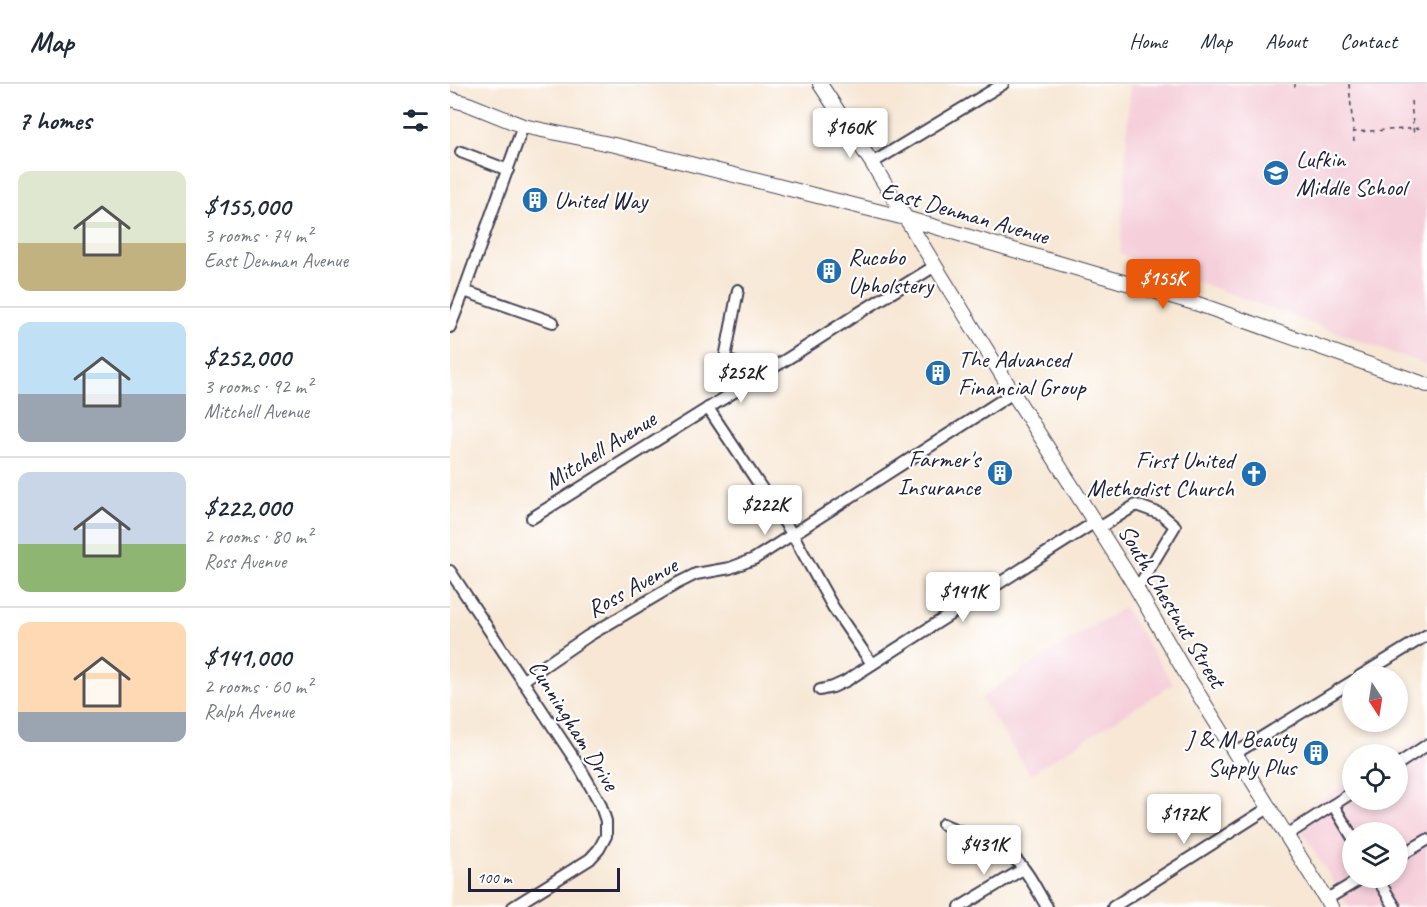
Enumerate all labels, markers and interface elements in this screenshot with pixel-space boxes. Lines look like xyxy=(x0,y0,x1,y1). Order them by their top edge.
text: Map xyxy=(30,24,73,59)
text: Home xyxy=(1129,28,1167,54)
text: Map xyxy=(1200,28,1232,54)
text: About xyxy=(1265,28,1307,54)
text: Contact xyxy=(1340,28,1397,54)
text: 7 homes xyxy=(18,104,91,137)
icon: filters xyxy=(399,104,432,137)
pin: $160K xyxy=(808,108,892,159)
text: $160K xyxy=(827,115,873,140)
place label: Lufkin Middle School xyxy=(1296,144,1410,202)
school or university icon: Lufkin Middle School xyxy=(1261,158,1291,188)
street label: East Denman Avenue xyxy=(878,175,1054,252)
building icon: United Way xyxy=(520,185,550,215)
place label: United Way xyxy=(554,185,649,215)
text: $155,000 xyxy=(204,190,290,223)
icon: home xyxy=(66,195,138,267)
text: 3 rooms · 74 m² xyxy=(204,223,312,248)
place label: Rucobo Upholstery xyxy=(848,242,935,300)
text: East Denman Avenue xyxy=(204,248,348,273)
building icon: Rucobo Upholstery xyxy=(814,256,844,286)
pin: $155K xyxy=(1121,259,1205,310)
text: $155K xyxy=(1140,266,1186,291)
text: $252,000 xyxy=(204,341,291,374)
place label: The Advanced Financial Group xyxy=(958,344,1087,402)
icon: home xyxy=(66,346,138,418)
pin: $252K xyxy=(699,353,783,404)
building icon: The Advanced Financial Group xyxy=(923,358,953,388)
text: $252K xyxy=(718,360,764,385)
text: 3 rooms · 92 m² xyxy=(204,374,312,399)
text: Mitchell Avenue xyxy=(204,399,309,424)
street label: Mitchell Avenue xyxy=(539,403,663,496)
place label: Farmer's Insurance xyxy=(897,444,983,502)
place label: First United Methodist Church xyxy=(1087,445,1238,503)
building icon: Farmer's Insurance xyxy=(985,458,1015,488)
church icon: First United Methodist Church xyxy=(1239,459,1269,489)
pin: $222K xyxy=(723,485,807,536)
text: $222,000 xyxy=(204,491,291,524)
text: $222K xyxy=(742,492,788,517)
icon: home xyxy=(66,496,138,568)
street label: South Chestnut Street xyxy=(1111,519,1234,695)
text: 2 rooms · 80 m² xyxy=(204,524,312,549)
text: Ross Avenue xyxy=(204,549,286,574)
street label: Ross Avenue xyxy=(582,549,684,624)
pin: $141K xyxy=(921,572,1005,623)
text: $141K xyxy=(940,579,986,604)
text: $141,000 xyxy=(204,641,291,674)
icon: home xyxy=(66,646,138,718)
street label: Cunningham Drive xyxy=(522,654,627,798)
north arrow xyxy=(1342,666,1408,732)
map controls xyxy=(1342,666,1408,888)
text: 2 rooms · 60 m² xyxy=(204,674,312,699)
text: Ralph Avenue xyxy=(204,699,294,724)
place label: J & M Beauty Supply Plus xyxy=(1185,724,1298,782)
building icon: J & M Beauty Supply Plus xyxy=(1301,738,1331,768)
button: locate xyxy=(1342,744,1408,810)
pin: $172K xyxy=(1142,794,1226,845)
text: $172K xyxy=(1161,801,1207,826)
button: layers xyxy=(1342,822,1408,888)
pin: $431K xyxy=(942,825,1026,876)
text: $431K xyxy=(961,832,1007,857)
scale bar xyxy=(468,865,620,892)
text: 100 m xyxy=(477,868,511,888)

